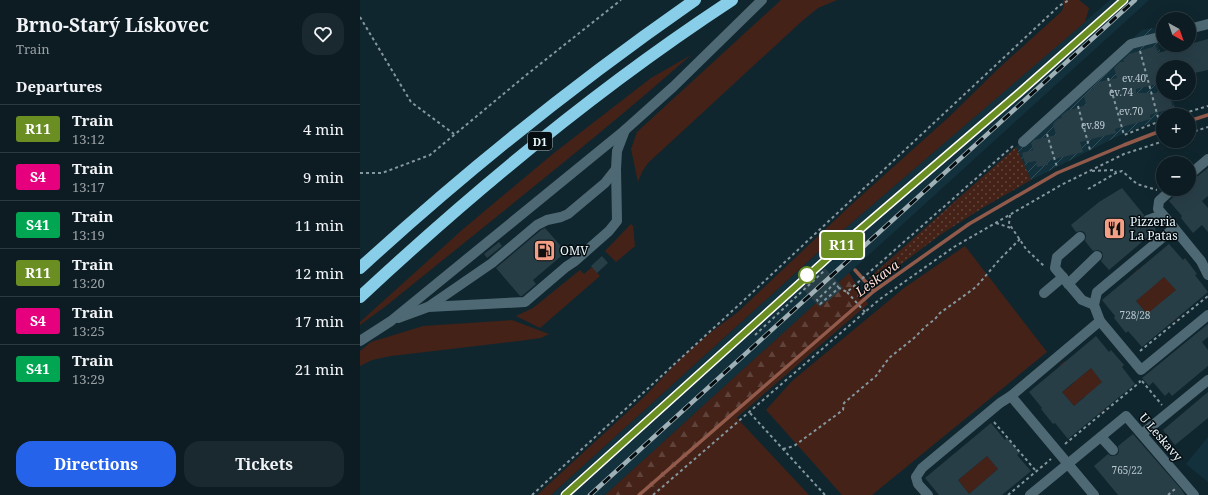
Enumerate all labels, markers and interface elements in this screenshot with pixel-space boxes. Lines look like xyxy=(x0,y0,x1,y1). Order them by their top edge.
text: Brno-Starý Lískovec xyxy=(16,12,209,38)
north arrow xyxy=(1156,12,1196,52)
map controls xyxy=(1156,12,1196,196)
button: heart xyxy=(302,13,344,55)
text: Train xyxy=(16,40,50,58)
button: locate xyxy=(1156,60,1196,100)
house number: ev.40 xyxy=(1122,71,1146,85)
text: Departures xyxy=(16,76,102,96)
house number: ev.74 xyxy=(1109,85,1133,99)
house number: ev.70 xyxy=(1119,104,1143,118)
button: + xyxy=(1156,108,1196,148)
text: Train xyxy=(72,110,114,130)
house number: ev.89 xyxy=(1081,118,1105,132)
text: R11 xyxy=(25,119,51,138)
text: 4 min xyxy=(303,119,344,139)
text: 13:12 xyxy=(72,130,105,148)
road number: D1 xyxy=(528,132,552,150)
button: − xyxy=(1156,156,1196,196)
text: Train xyxy=(72,158,114,178)
text: S4 xyxy=(30,167,46,186)
text: 9 min xyxy=(303,167,344,187)
text: 13:17 xyxy=(72,178,105,196)
text: Train xyxy=(72,206,114,226)
place label: Pizzeria La Patas xyxy=(1130,213,1178,244)
text: S41 xyxy=(26,215,50,234)
text: 11 min xyxy=(295,215,344,235)
restaurant icon: Pizzeria La Patas xyxy=(1101,215,1127,241)
text: 13:19 xyxy=(72,226,105,244)
line badge: R11 xyxy=(819,232,865,258)
text: R11 xyxy=(829,235,855,254)
fuel station icon: OMV xyxy=(531,237,557,263)
place label: OMV xyxy=(560,242,589,259)
text: Train xyxy=(72,254,114,274)
water label: Leskava xyxy=(851,255,903,301)
text: R11 xyxy=(25,263,51,282)
text: 12 min xyxy=(295,263,344,283)
unlabelled marker xyxy=(798,266,816,284)
text: 13:20 xyxy=(72,274,105,292)
text: Train xyxy=(72,302,114,322)
house number: 728/28 xyxy=(1120,308,1151,322)
text: S4 xyxy=(30,311,46,330)
text: 17 min xyxy=(295,311,344,331)
text: 13:25 xyxy=(72,322,105,340)
text: Train xyxy=(72,350,114,370)
text: S41 xyxy=(26,359,50,378)
text: 21 min xyxy=(295,359,344,379)
text: 13:29 xyxy=(72,370,105,388)
street label: U Leskavy xyxy=(1135,409,1187,465)
button: Directions xyxy=(16,441,176,487)
button: Tickets xyxy=(184,441,344,487)
house number: 765/22 xyxy=(1112,463,1142,477)

